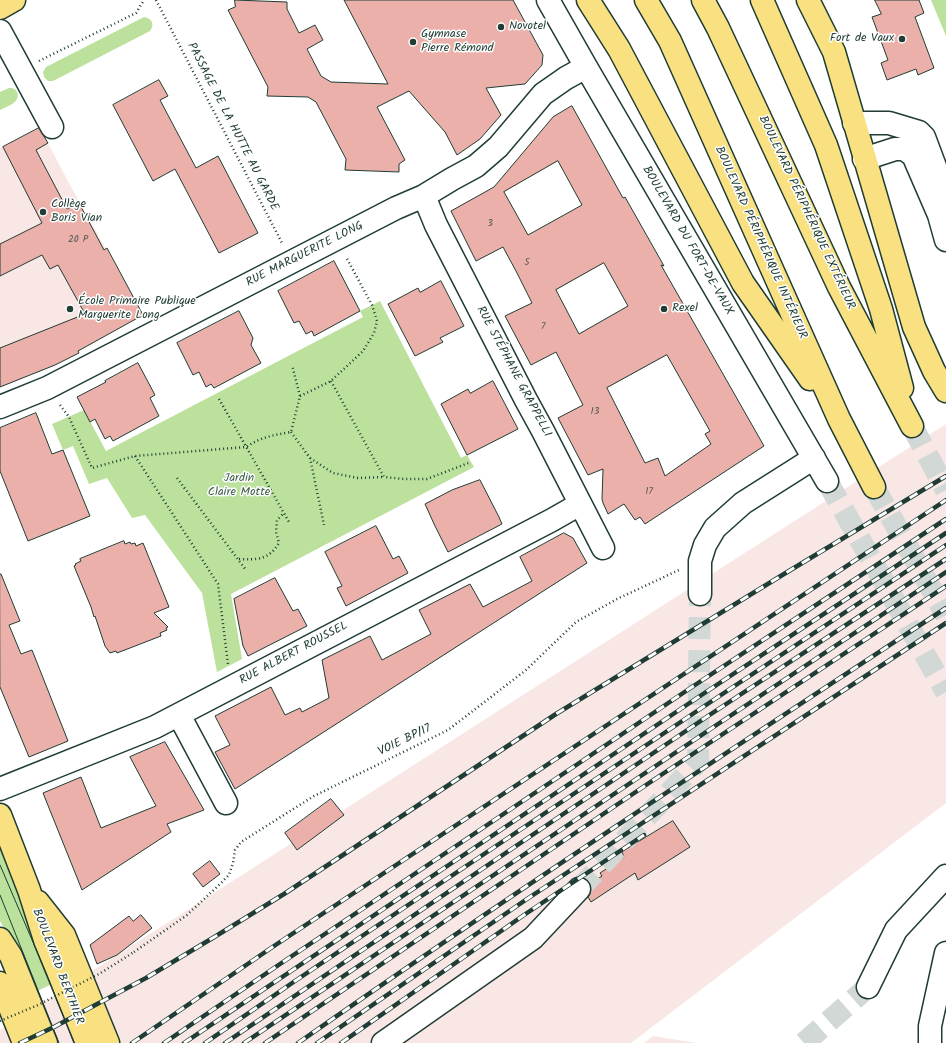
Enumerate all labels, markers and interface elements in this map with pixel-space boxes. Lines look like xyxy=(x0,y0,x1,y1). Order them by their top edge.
place label: Novotel xyxy=(509,20,546,34)
marker: Novotel xyxy=(496,22,506,32)
place label: Gymnase Pierre Rémond xyxy=(421,28,494,56)
place label: Fort de Vaux xyxy=(830,32,894,46)
marker: Fort de Vaux xyxy=(897,34,907,44)
marker: Gymnase Pierre Rémond xyxy=(408,37,418,47)
street label: PASSAGE DE LA HUTTE AU GARDE xyxy=(183,41,281,213)
street label: BOULEVARD PÉRIPHÉRIQUE EXTÉRIEUR xyxy=(755,114,857,312)
street label: BOULEVARD PÉRIPHÉRIQUE INTÉRIEUR xyxy=(711,144,809,342)
street label: BOULEVARD DU FORT-DE-VAUX xyxy=(638,164,736,318)
place label: Collège Boris Vian xyxy=(51,198,102,226)
marker: Collège Boris Vian xyxy=(38,207,48,217)
house number: 3 xyxy=(487,218,493,230)
street label: RUE MARGUERITE LONG xyxy=(244,219,366,291)
house number: 20 P xyxy=(68,234,88,246)
house number: 5 xyxy=(524,257,530,269)
place label: École Primaire Publique Marguerite Long xyxy=(78,295,196,323)
place label: Rexel xyxy=(672,302,698,316)
marker: École Primaire Publique Marguerite Long xyxy=(65,304,75,314)
street label: RUE STÉPHANE GRAPPELLI xyxy=(472,304,554,440)
marker: Rexel xyxy=(659,304,669,314)
house number: 7 xyxy=(541,321,545,333)
house number: 13 xyxy=(591,406,599,418)
park label: Jardin Claire Motte xyxy=(208,472,270,500)
house number: 17 xyxy=(645,486,653,498)
street label: RUE ALBERT ROUSSEL xyxy=(237,619,351,689)
street label: VOIE BP/17 xyxy=(376,722,434,760)
street label: BOULEVARD BERTHIER xyxy=(28,907,86,1027)

